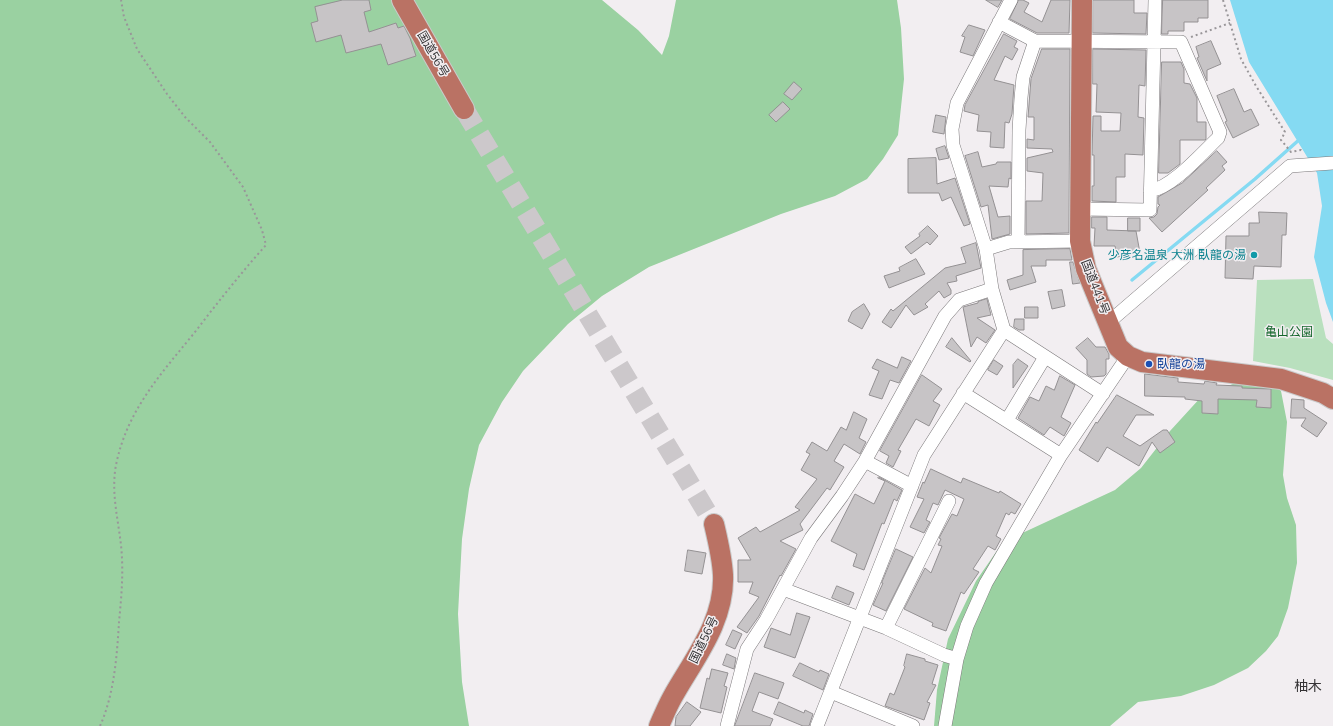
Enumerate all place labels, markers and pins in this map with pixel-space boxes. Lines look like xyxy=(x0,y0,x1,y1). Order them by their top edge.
place label: 少彦名温泉 大洲 臥龍の湯 xyxy=(1108,248,1246,262)
marker: 少彦名温泉 大洲 臥龍の湯 xyxy=(1249,250,1259,260)
place label: 臥龍の湯 xyxy=(1157,357,1205,371)
marker: 臥龍の湯 xyxy=(1144,359,1154,369)

